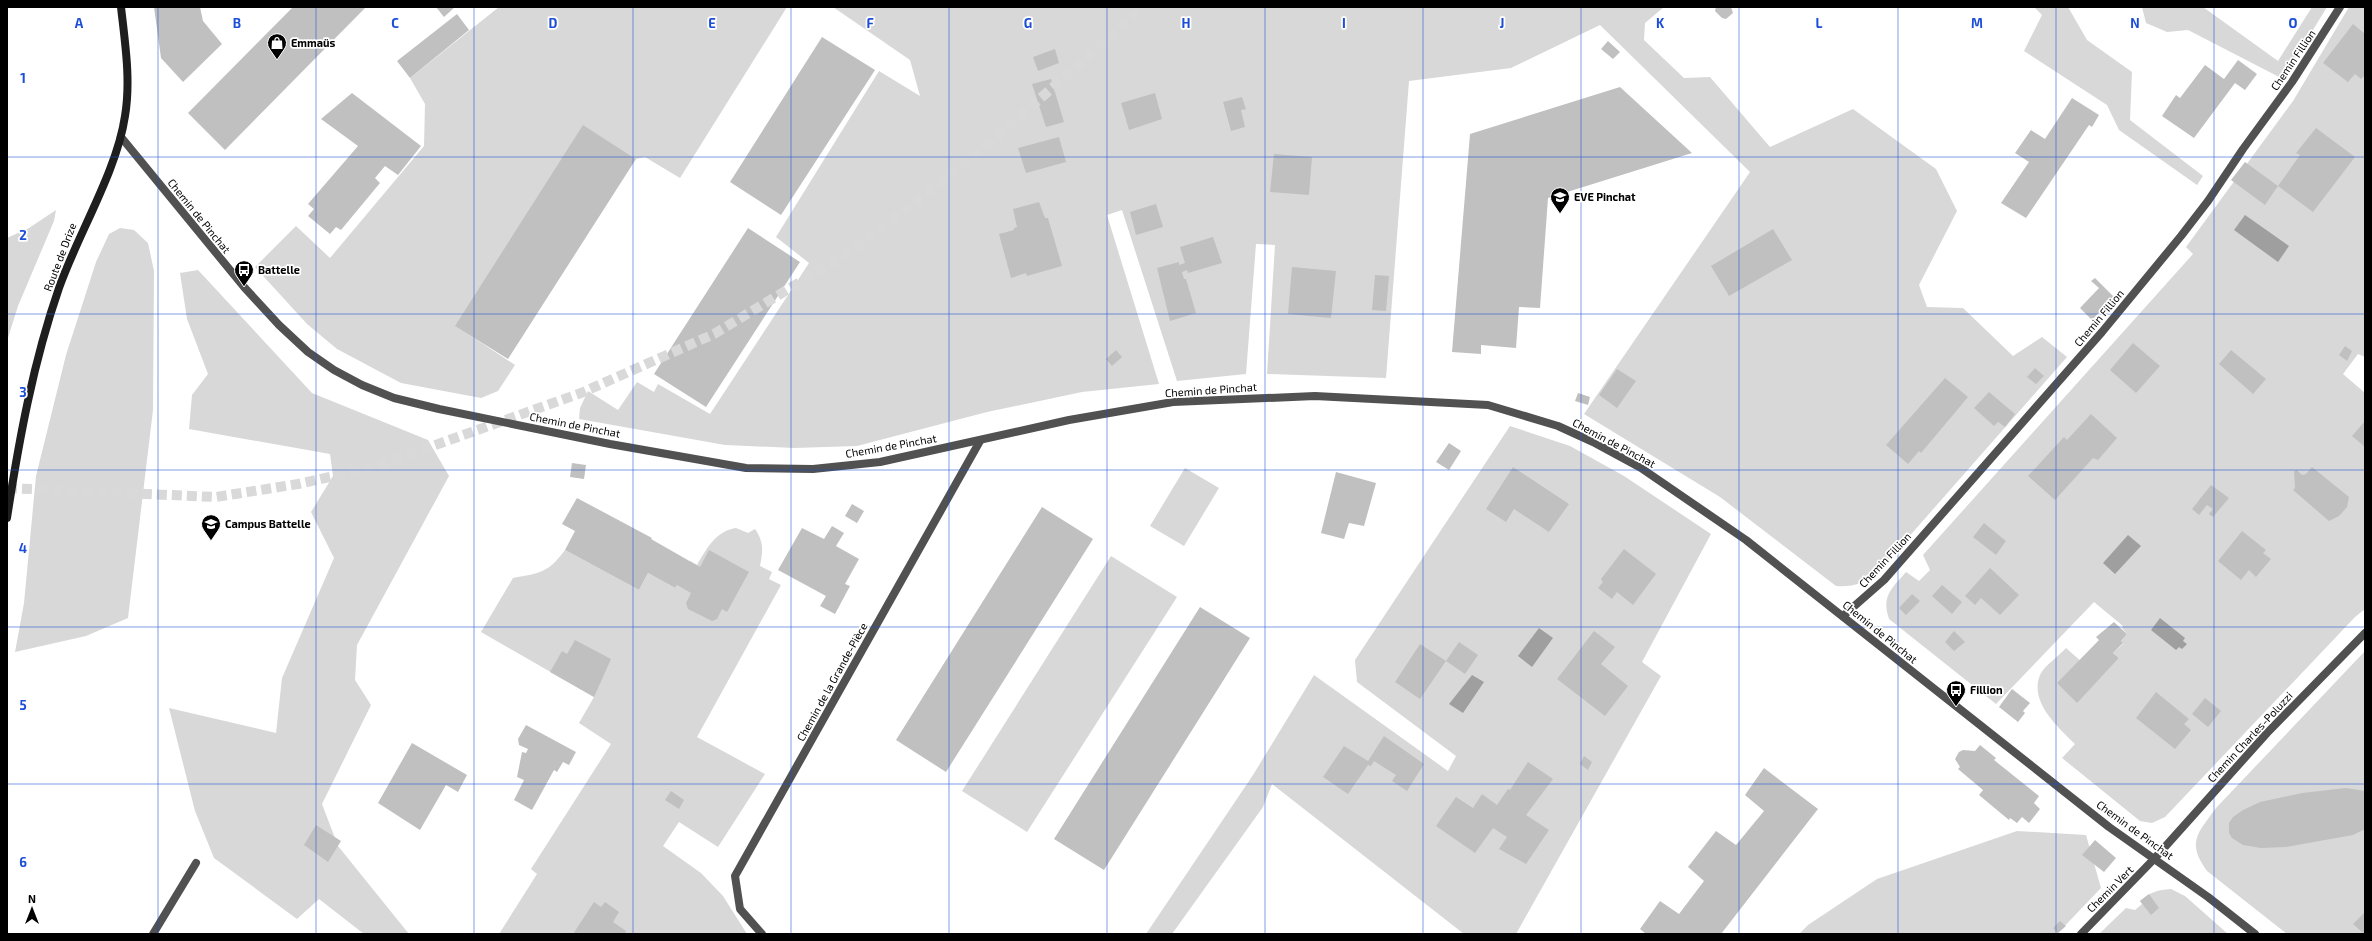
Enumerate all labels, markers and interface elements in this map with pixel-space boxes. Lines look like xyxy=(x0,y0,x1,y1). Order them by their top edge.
text: A xyxy=(75,15,84,31)
text: B xyxy=(233,15,241,31)
text: C xyxy=(391,15,399,31)
text: D xyxy=(549,15,558,31)
text: E xyxy=(708,15,716,31)
text: F xyxy=(866,15,874,31)
text: G xyxy=(1024,15,1032,31)
text: H xyxy=(1182,15,1191,31)
text: I xyxy=(1342,15,1346,31)
text: J xyxy=(1500,15,1504,31)
text: K xyxy=(1656,15,1665,31)
text: L xyxy=(1816,15,1823,31)
text: M xyxy=(1971,15,1983,31)
text: N xyxy=(2130,15,2140,31)
text: O xyxy=(2289,15,2298,31)
street label: Chemin Fillion xyxy=(2268,27,2318,93)
shop icon: Emmaüs xyxy=(266,32,288,60)
place label: Emmaüs xyxy=(291,36,336,49)
text: 1 xyxy=(20,70,26,86)
street label: Chemin de Pinchat xyxy=(165,176,233,256)
school or university icon: EVE Pinchat xyxy=(1549,186,1571,214)
place label: EVE Pinchat xyxy=(1574,190,1636,203)
street label: Route de Drize xyxy=(40,221,79,293)
text: 2 xyxy=(19,227,27,243)
bus stop icon: Battelle xyxy=(233,259,255,287)
place label: Battelle xyxy=(258,263,300,276)
street label: Chemin Fillion xyxy=(2071,287,2126,349)
street label: Chemin de Pinchat xyxy=(1165,380,1257,399)
text: 3 xyxy=(19,384,27,400)
street label: Chemin de Pinchat xyxy=(529,409,622,440)
street label: Chemin de Pinchat xyxy=(1571,415,1658,470)
street label: Chemin de Pinchat xyxy=(844,431,937,460)
school or university icon: Campus Battelle xyxy=(200,513,222,541)
place label: Campus Battelle xyxy=(225,517,311,530)
street label: Chemin Fillion xyxy=(1856,530,1913,590)
text: 4 xyxy=(19,540,27,556)
street label: Chemin de Pinchat xyxy=(1840,598,1920,666)
street label: Chemin de la Grande-Pièce xyxy=(794,620,870,743)
bus stop icon: Fillion xyxy=(1945,679,1967,707)
place label: Fillion xyxy=(1970,683,2003,696)
street label: Chemin Charles-Poluzzi xyxy=(2204,689,2295,785)
text: 5 xyxy=(19,697,27,713)
street label: Chemin de Pinchat xyxy=(2094,797,2176,862)
text: 6 xyxy=(19,854,27,870)
street label: Chemin Vert xyxy=(2084,863,2136,915)
north arrow xyxy=(12,889,52,929)
text: N xyxy=(28,892,36,905)

